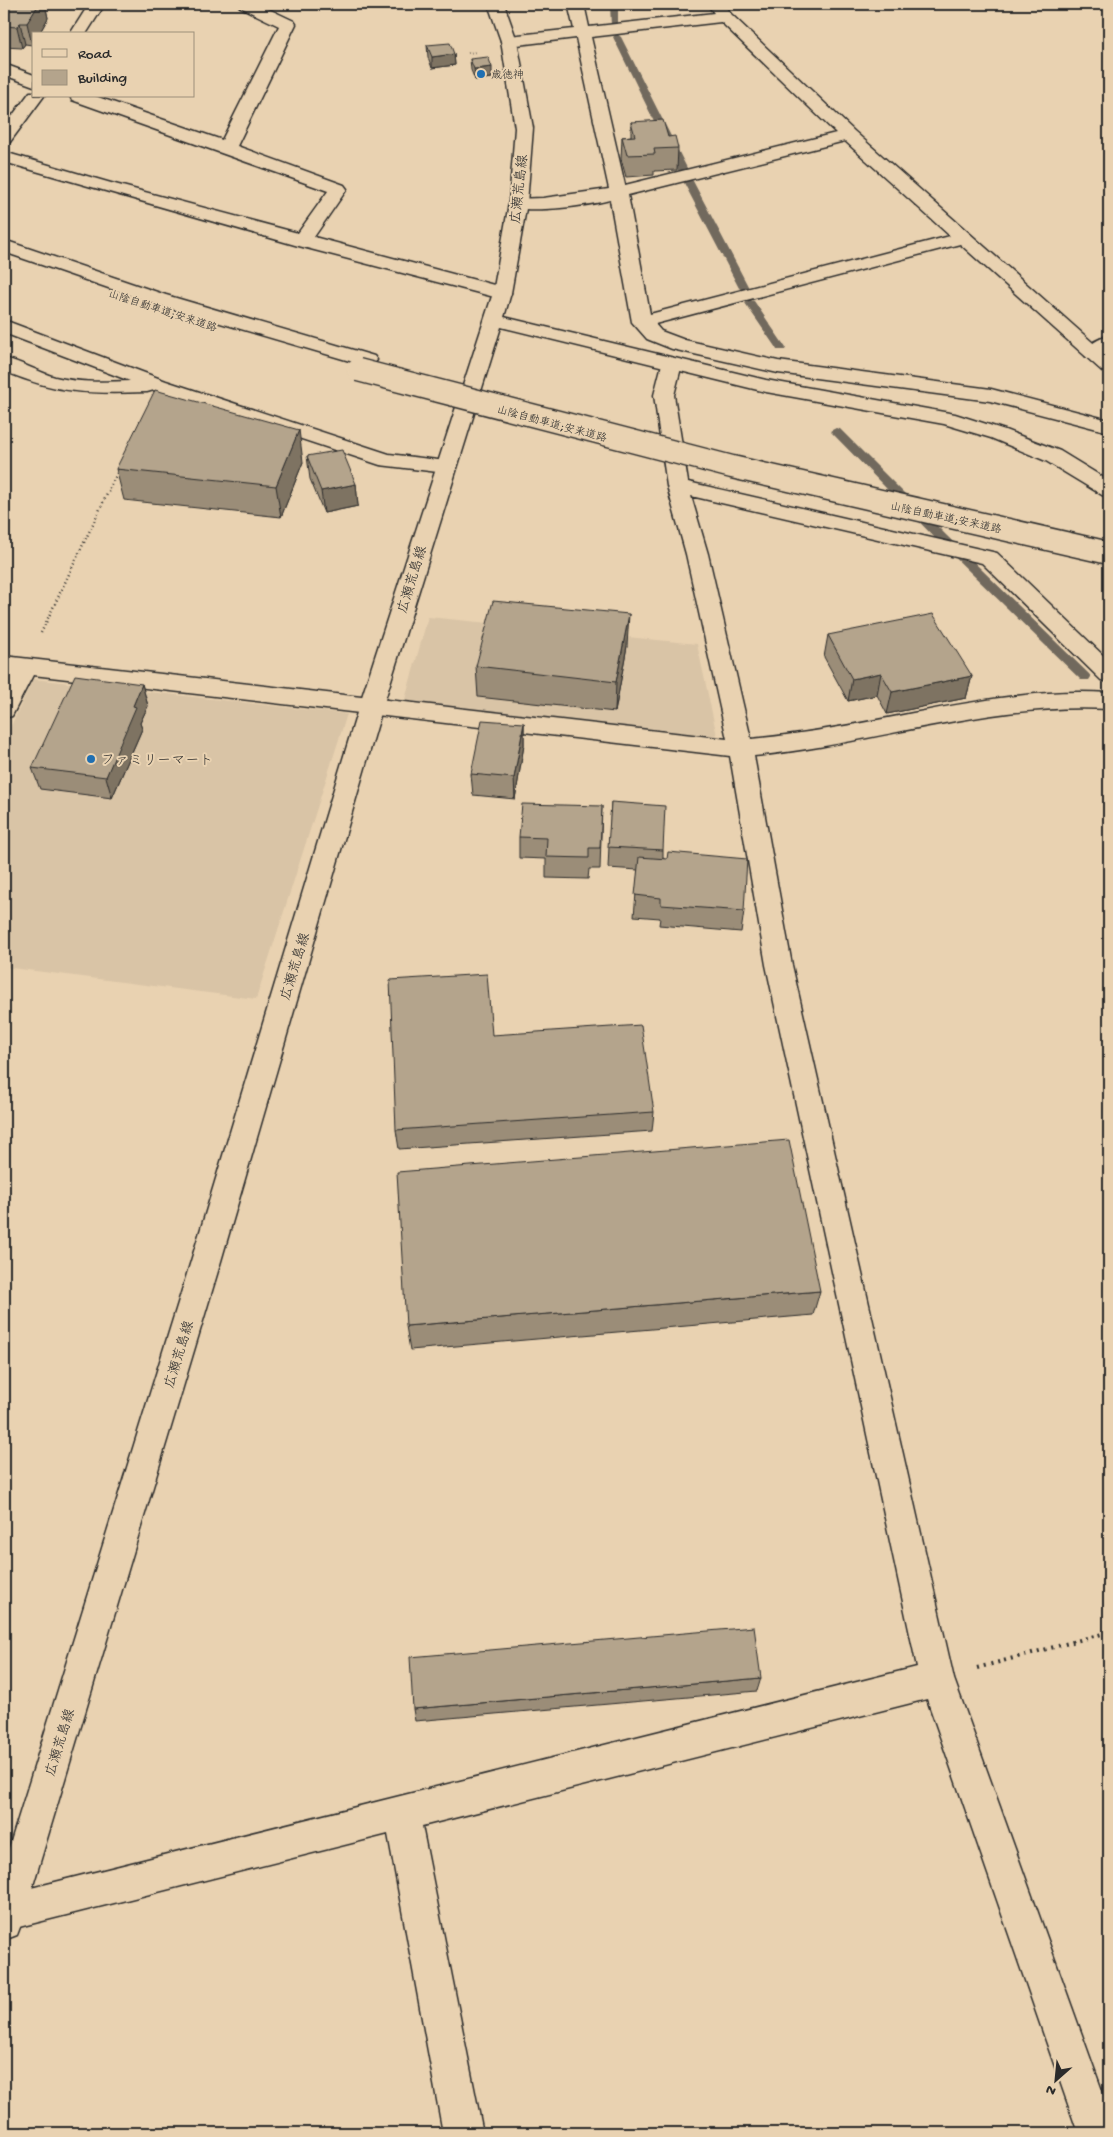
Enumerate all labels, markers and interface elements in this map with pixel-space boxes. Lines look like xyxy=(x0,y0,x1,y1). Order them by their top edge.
legend xyxy=(32,32,195,98)
text: Road xyxy=(78,46,112,64)
marker: 歳徳神 xyxy=(475,68,487,80)
place label: 歳徳神 xyxy=(491,69,524,82)
text: Building xyxy=(77,70,127,88)
street label: 広瀬荒島線 xyxy=(508,154,533,225)
street label: 山陰自動車道;安来道路 xyxy=(107,288,218,335)
street label: 山陰自動車道;安来道路 xyxy=(495,403,608,445)
street label: 山陰自動車道;安来道路 xyxy=(889,500,1003,537)
street label: 広瀬荒島線 xyxy=(395,544,432,616)
marker: ファミリーマート xyxy=(85,753,97,765)
place label: ファミリーマート xyxy=(101,753,213,770)
street label: 広瀬荒島線 xyxy=(278,931,315,1003)
street label: 広瀬荒島線 xyxy=(162,1319,199,1391)
street label: 広瀬荒島線 xyxy=(43,1707,80,1779)
north arrow xyxy=(1030,2054,1080,2104)
text: N xyxy=(1043,2080,1059,2099)

